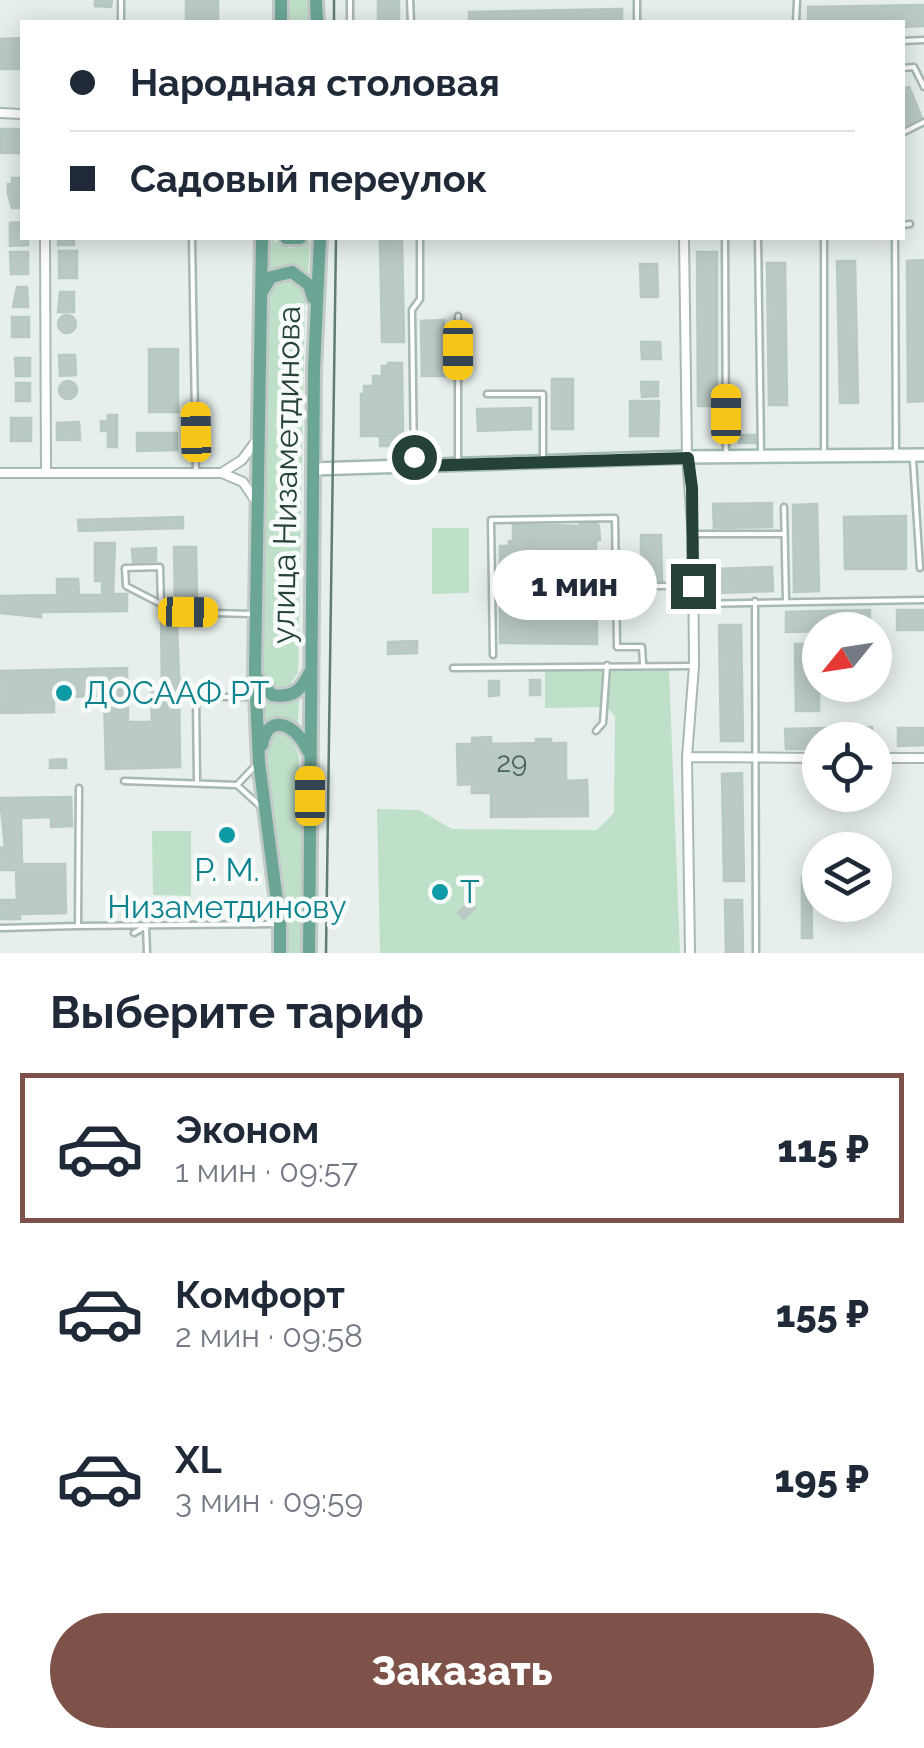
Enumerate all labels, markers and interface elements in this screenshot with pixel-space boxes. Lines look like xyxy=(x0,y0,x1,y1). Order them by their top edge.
text: Народная столовая xyxy=(130,60,500,105)
text: Садовый переулок xyxy=(130,156,487,201)
street label: улица Низаметдинова xyxy=(264,306,307,644)
car xyxy=(443,320,473,380)
car xyxy=(711,384,741,444)
car xyxy=(180,402,212,462)
route start xyxy=(392,435,437,480)
callout: 1 мин xyxy=(493,551,658,621)
route end xyxy=(671,564,716,609)
text: 1 мин xyxy=(531,566,618,603)
car xyxy=(158,596,218,628)
north arrow xyxy=(802,612,892,702)
map controls xyxy=(802,612,892,922)
place label: ДОСААФ РТ xyxy=(84,674,270,711)
marker: ДОСААФ РТ xyxy=(53,682,75,704)
button: locate xyxy=(802,722,892,812)
house number: 29 xyxy=(497,746,528,779)
car xyxy=(295,766,325,826)
marker: Р. М. Низаметдинову xyxy=(216,824,238,846)
button: layers xyxy=(802,832,892,922)
place label: Р. М. Низаметдинову xyxy=(107,851,347,925)
place label: Т xyxy=(460,873,480,910)
marker: Т xyxy=(429,881,451,903)
text: Выберите тариф xyxy=(50,986,424,1039)
icon: car xyxy=(55,1103,145,1193)
text: Эконом xyxy=(175,1107,319,1152)
text: 115 ₽ xyxy=(777,1126,869,1171)
text: 1 мин · 09:57 xyxy=(175,1152,358,1189)
icon: car xyxy=(55,1268,145,1358)
text: Комфорт xyxy=(175,1272,345,1317)
text: 155 ₽ xyxy=(776,1291,869,1336)
text: 2 мин · 09:58 xyxy=(175,1317,363,1354)
icon: car xyxy=(55,1433,145,1523)
text: XL xyxy=(175,1437,222,1482)
text: 195 ₽ xyxy=(775,1456,869,1501)
text: 3 мин · 09:59 xyxy=(175,1482,363,1519)
button: Заказать xyxy=(50,1613,874,1728)

